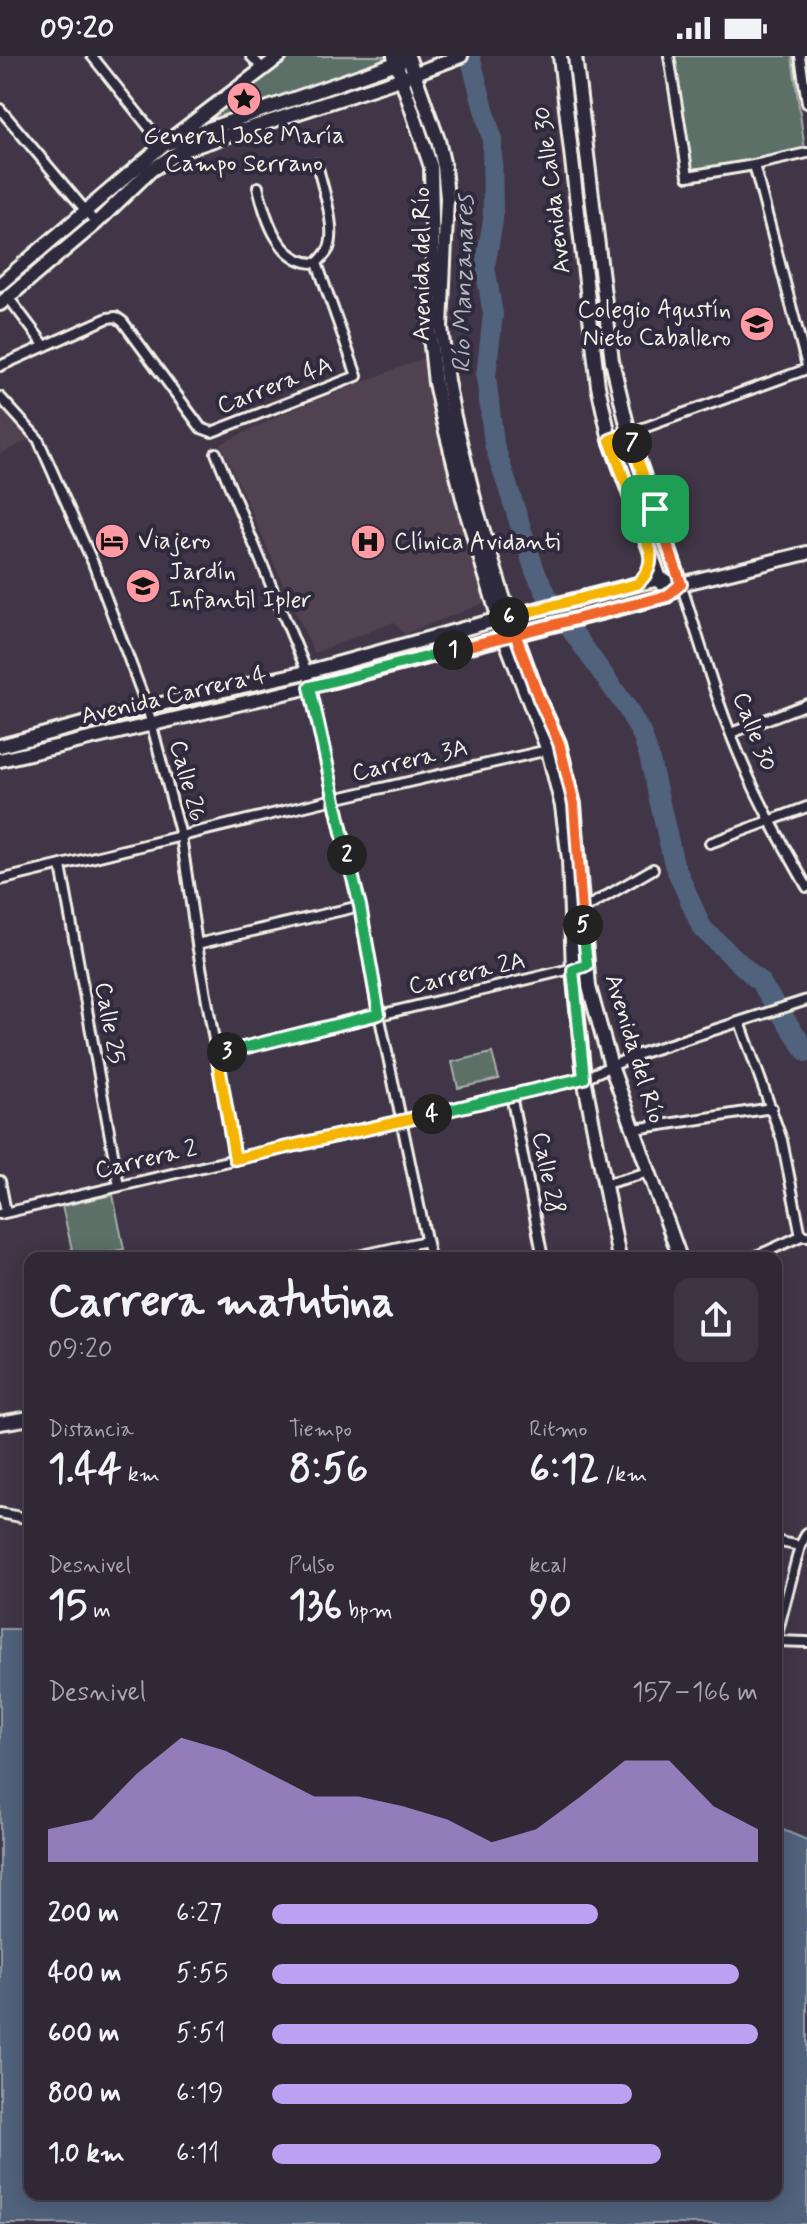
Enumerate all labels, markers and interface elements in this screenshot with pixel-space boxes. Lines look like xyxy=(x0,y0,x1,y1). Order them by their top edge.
text: 09:20 xyxy=(40,9,115,48)
place icon: General Jose María Campo Serrano xyxy=(225,80,263,118)
street label: Avenida Calle 30 xyxy=(527,104,579,276)
place label: General Jose María Campo Serrano xyxy=(143,121,345,180)
street label: Avenida del Río xyxy=(407,187,438,341)
water label: Río Manzanares xyxy=(445,192,483,373)
place label: Colegio Agustín Nieto Caballero xyxy=(578,295,731,354)
school or university icon: Colegio Agustín Nieto Caballero xyxy=(738,305,776,343)
street label: Carrera 4A xyxy=(213,350,337,422)
pin: 7 xyxy=(612,423,652,463)
text: 7 xyxy=(625,429,639,457)
pin xyxy=(621,475,689,543)
icon: arrive xyxy=(633,487,677,531)
hotel icon: Viajero xyxy=(93,522,131,560)
hospital icon: Clínica Avidanti xyxy=(349,523,387,561)
place label: Viajero xyxy=(138,526,211,557)
place label: Clínica Avidanti xyxy=(394,527,560,558)
place label: Jardín Infantil Ipler xyxy=(169,557,312,616)
school or university icon: Jardín Infantil Ipler xyxy=(124,567,162,605)
pin: 6 xyxy=(489,597,529,637)
text: 6 xyxy=(503,603,515,631)
pin: 1 xyxy=(433,630,473,670)
text: 1 xyxy=(448,636,458,664)
street label: Avenida Carrera 4 xyxy=(78,660,270,732)
street label: Calle 30 xyxy=(725,688,783,776)
street label: Carrera 3A xyxy=(349,733,471,789)
street label: Calle 26 xyxy=(161,737,213,825)
pin: 2 xyxy=(327,835,367,875)
text: 2 xyxy=(342,841,352,869)
pin: 5 xyxy=(563,905,603,945)
text: 5 xyxy=(576,911,590,939)
street label: Carrera 2A xyxy=(405,945,529,1003)
street label: Avenida del Río xyxy=(597,971,671,1127)
street label: Calle 25 xyxy=(87,980,131,1066)
pin: 3 xyxy=(207,1032,247,1072)
text: 3 xyxy=(222,1038,232,1066)
pin: 4 xyxy=(412,1094,452,1134)
text: 4 xyxy=(426,1100,438,1128)
street label: Calle 28 xyxy=(524,1129,570,1217)
street label: Carrera 2 xyxy=(92,1133,200,1187)
text: Carrera matutina xyxy=(48,1274,394,1332)
button: share xyxy=(674,1278,758,1362)
text: 09:20 xyxy=(48,1333,113,1367)
text: Distancia xyxy=(48,1416,134,1444)
text: Tiempo xyxy=(289,1416,352,1444)
text: Ritmo xyxy=(529,1416,587,1444)
text: 1.44 xyxy=(48,1444,122,1496)
text: 8:56 xyxy=(289,1444,368,1496)
text: 6:12 xyxy=(529,1444,600,1496)
text: km xyxy=(122,1461,160,1489)
text: /km xyxy=(600,1461,647,1489)
text: Desnivel xyxy=(48,1552,131,1580)
text: Pulso xyxy=(289,1552,335,1580)
text: kcal xyxy=(529,1552,566,1580)
text: 15 xyxy=(48,1580,87,1632)
text: 136 xyxy=(289,1580,342,1632)
text: 90 xyxy=(529,1580,572,1632)
text: m xyxy=(87,1597,111,1625)
text: bpm xyxy=(342,1597,393,1625)
text: Desnivel xyxy=(48,1676,146,1710)
text: 157–166 m xyxy=(632,1676,758,1710)
text: 200 m xyxy=(48,1897,119,1931)
text: 6:27 xyxy=(176,1897,222,1931)
text: 400 m xyxy=(48,1957,121,1991)
text: 5:55 xyxy=(176,1957,228,1991)
text: 600 m xyxy=(48,2017,120,2051)
text: 5:51 xyxy=(176,2017,225,2051)
text: 800 m xyxy=(48,2077,121,2111)
text: 6:19 xyxy=(176,2077,223,2111)
text: 1.0 km xyxy=(48,2137,125,2171)
text: 6:11 xyxy=(176,2137,219,2171)

